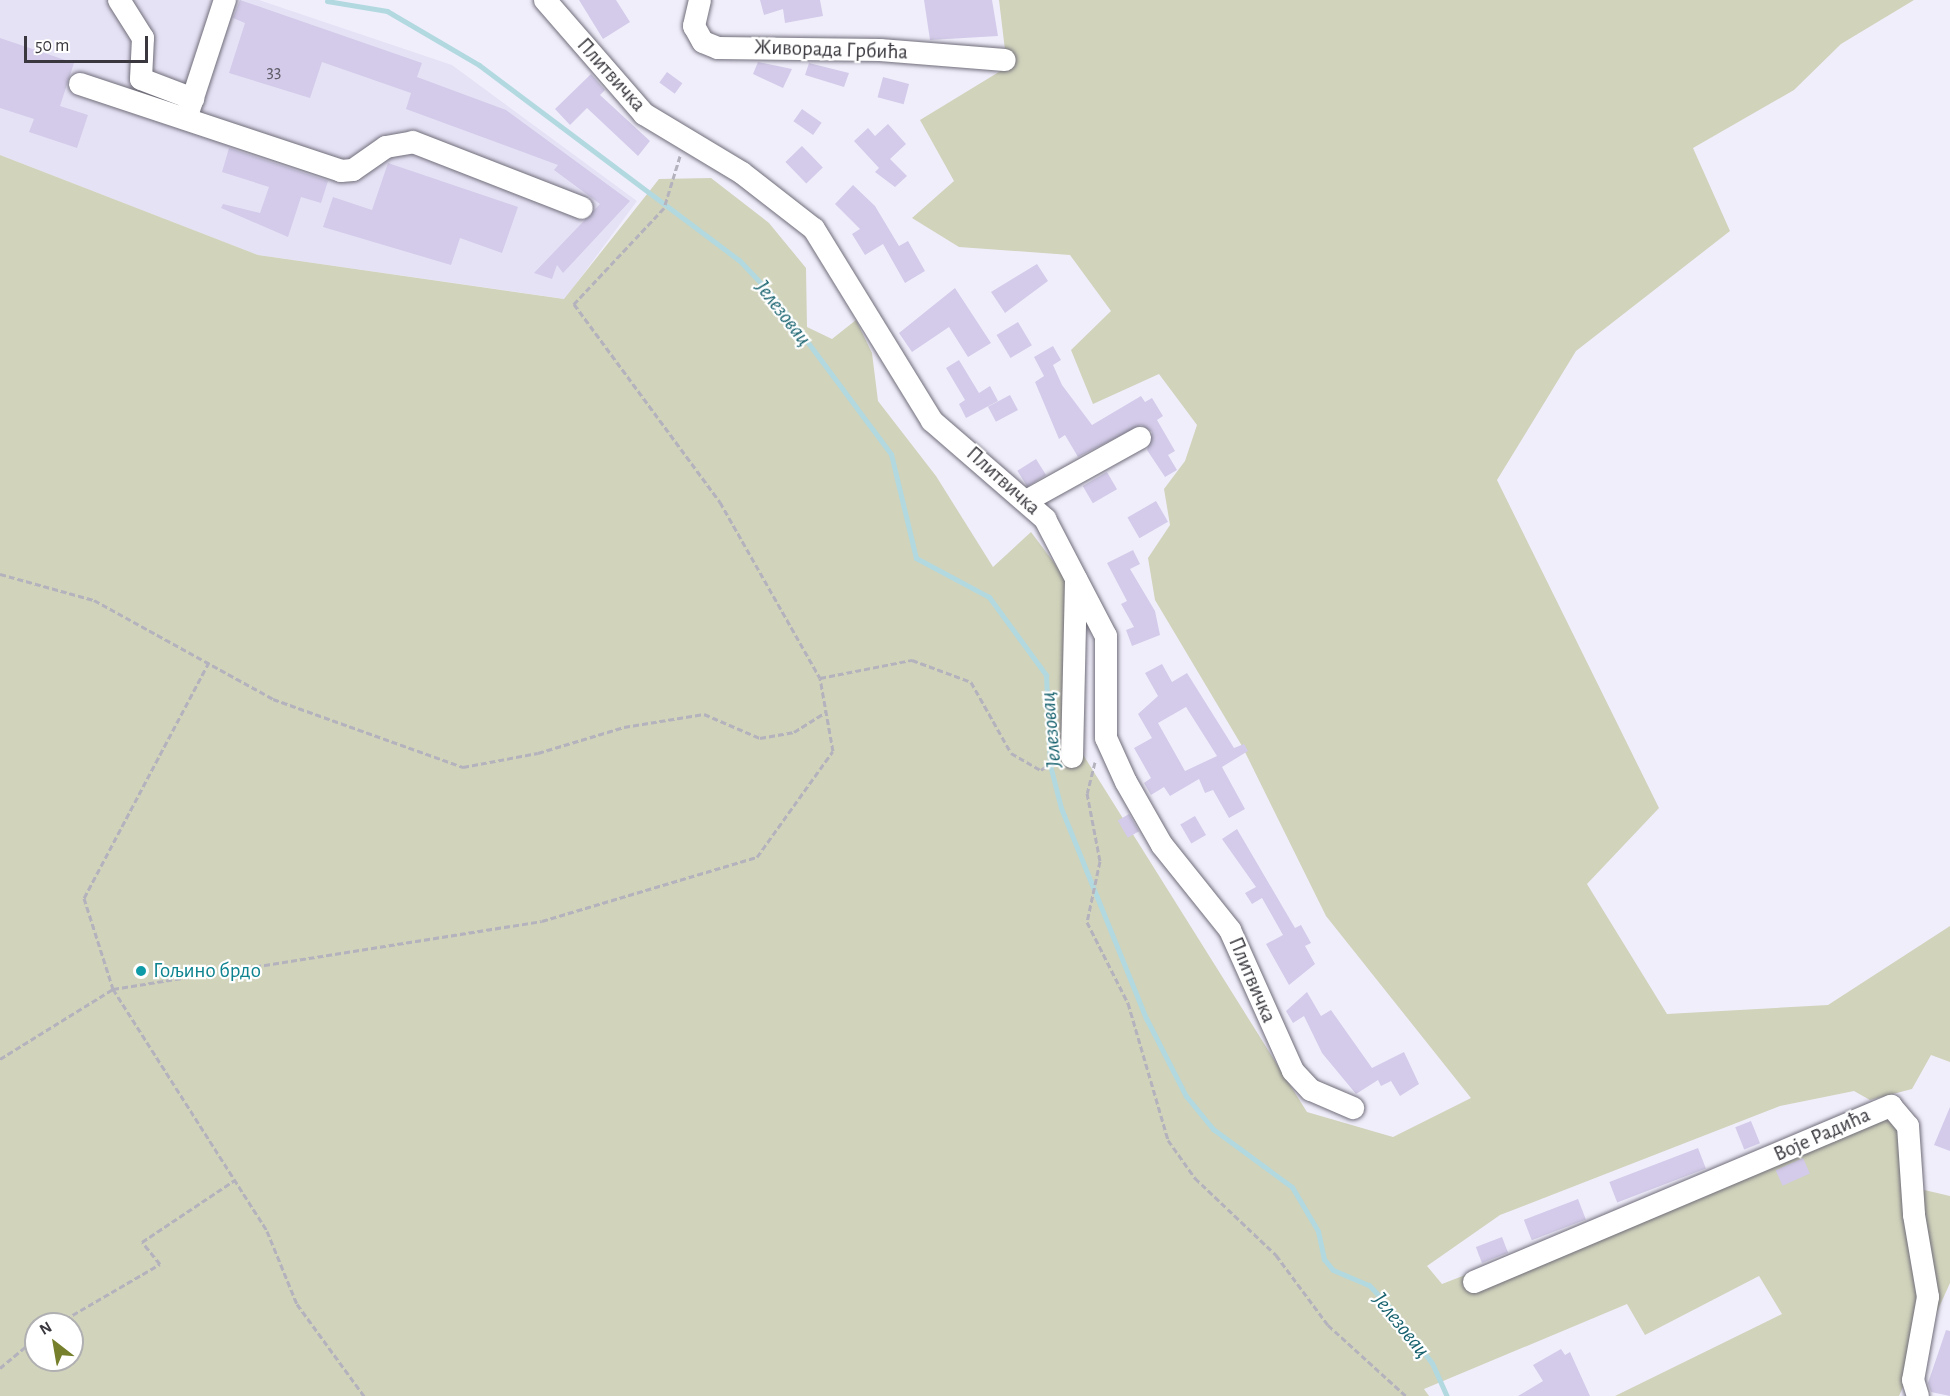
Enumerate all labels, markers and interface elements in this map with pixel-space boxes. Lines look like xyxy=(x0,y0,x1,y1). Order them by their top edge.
scale bar xyxy=(27,24,152,62)
street label: Плитвичка xyxy=(571,33,651,117)
street label: Живорада Грбића xyxy=(754,35,908,65)
text: 50 m xyxy=(35,37,69,55)
house number: 33 xyxy=(267,61,281,83)
water label: Јелезовац xyxy=(749,275,817,351)
street label: Плитвичка xyxy=(961,441,1045,521)
water label: Јелезовац xyxy=(1035,691,1067,769)
street label: Плитвичка xyxy=(1223,933,1281,1027)
place label: Гољино брдо xyxy=(153,958,261,984)
marker: Гољино брдо xyxy=(134,964,148,978)
street label: Воје Радића xyxy=(1770,1103,1874,1167)
water label: Јелезовац xyxy=(1367,1287,1435,1363)
north arrow xyxy=(24,1312,84,1372)
text: N xyxy=(37,1319,55,1338)

